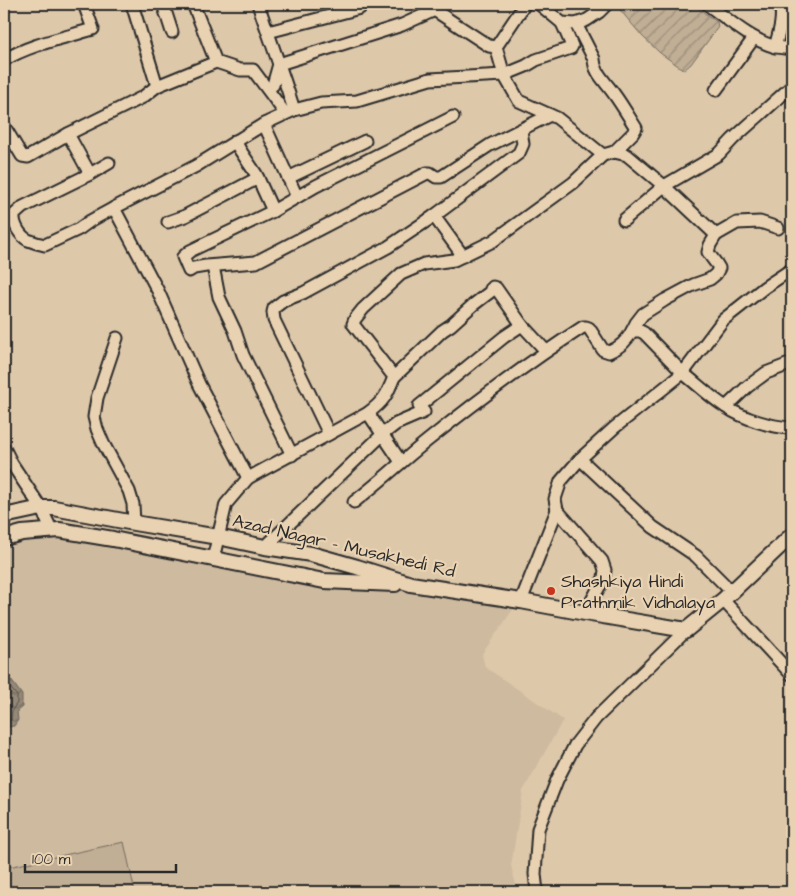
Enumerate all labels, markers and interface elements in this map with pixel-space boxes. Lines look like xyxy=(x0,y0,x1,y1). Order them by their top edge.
street label: Azad Nagar - Musakhedi Rd xyxy=(230,508,458,585)
place label: Shashkiya Hindi Prathmik Vidhalaya xyxy=(561,569,715,616)
marker: Shashkiya Hindi Prathmik Vidhalaya xyxy=(545,585,557,597)
scale bar xyxy=(25,841,176,873)
text: 100 m xyxy=(32,849,71,870)

